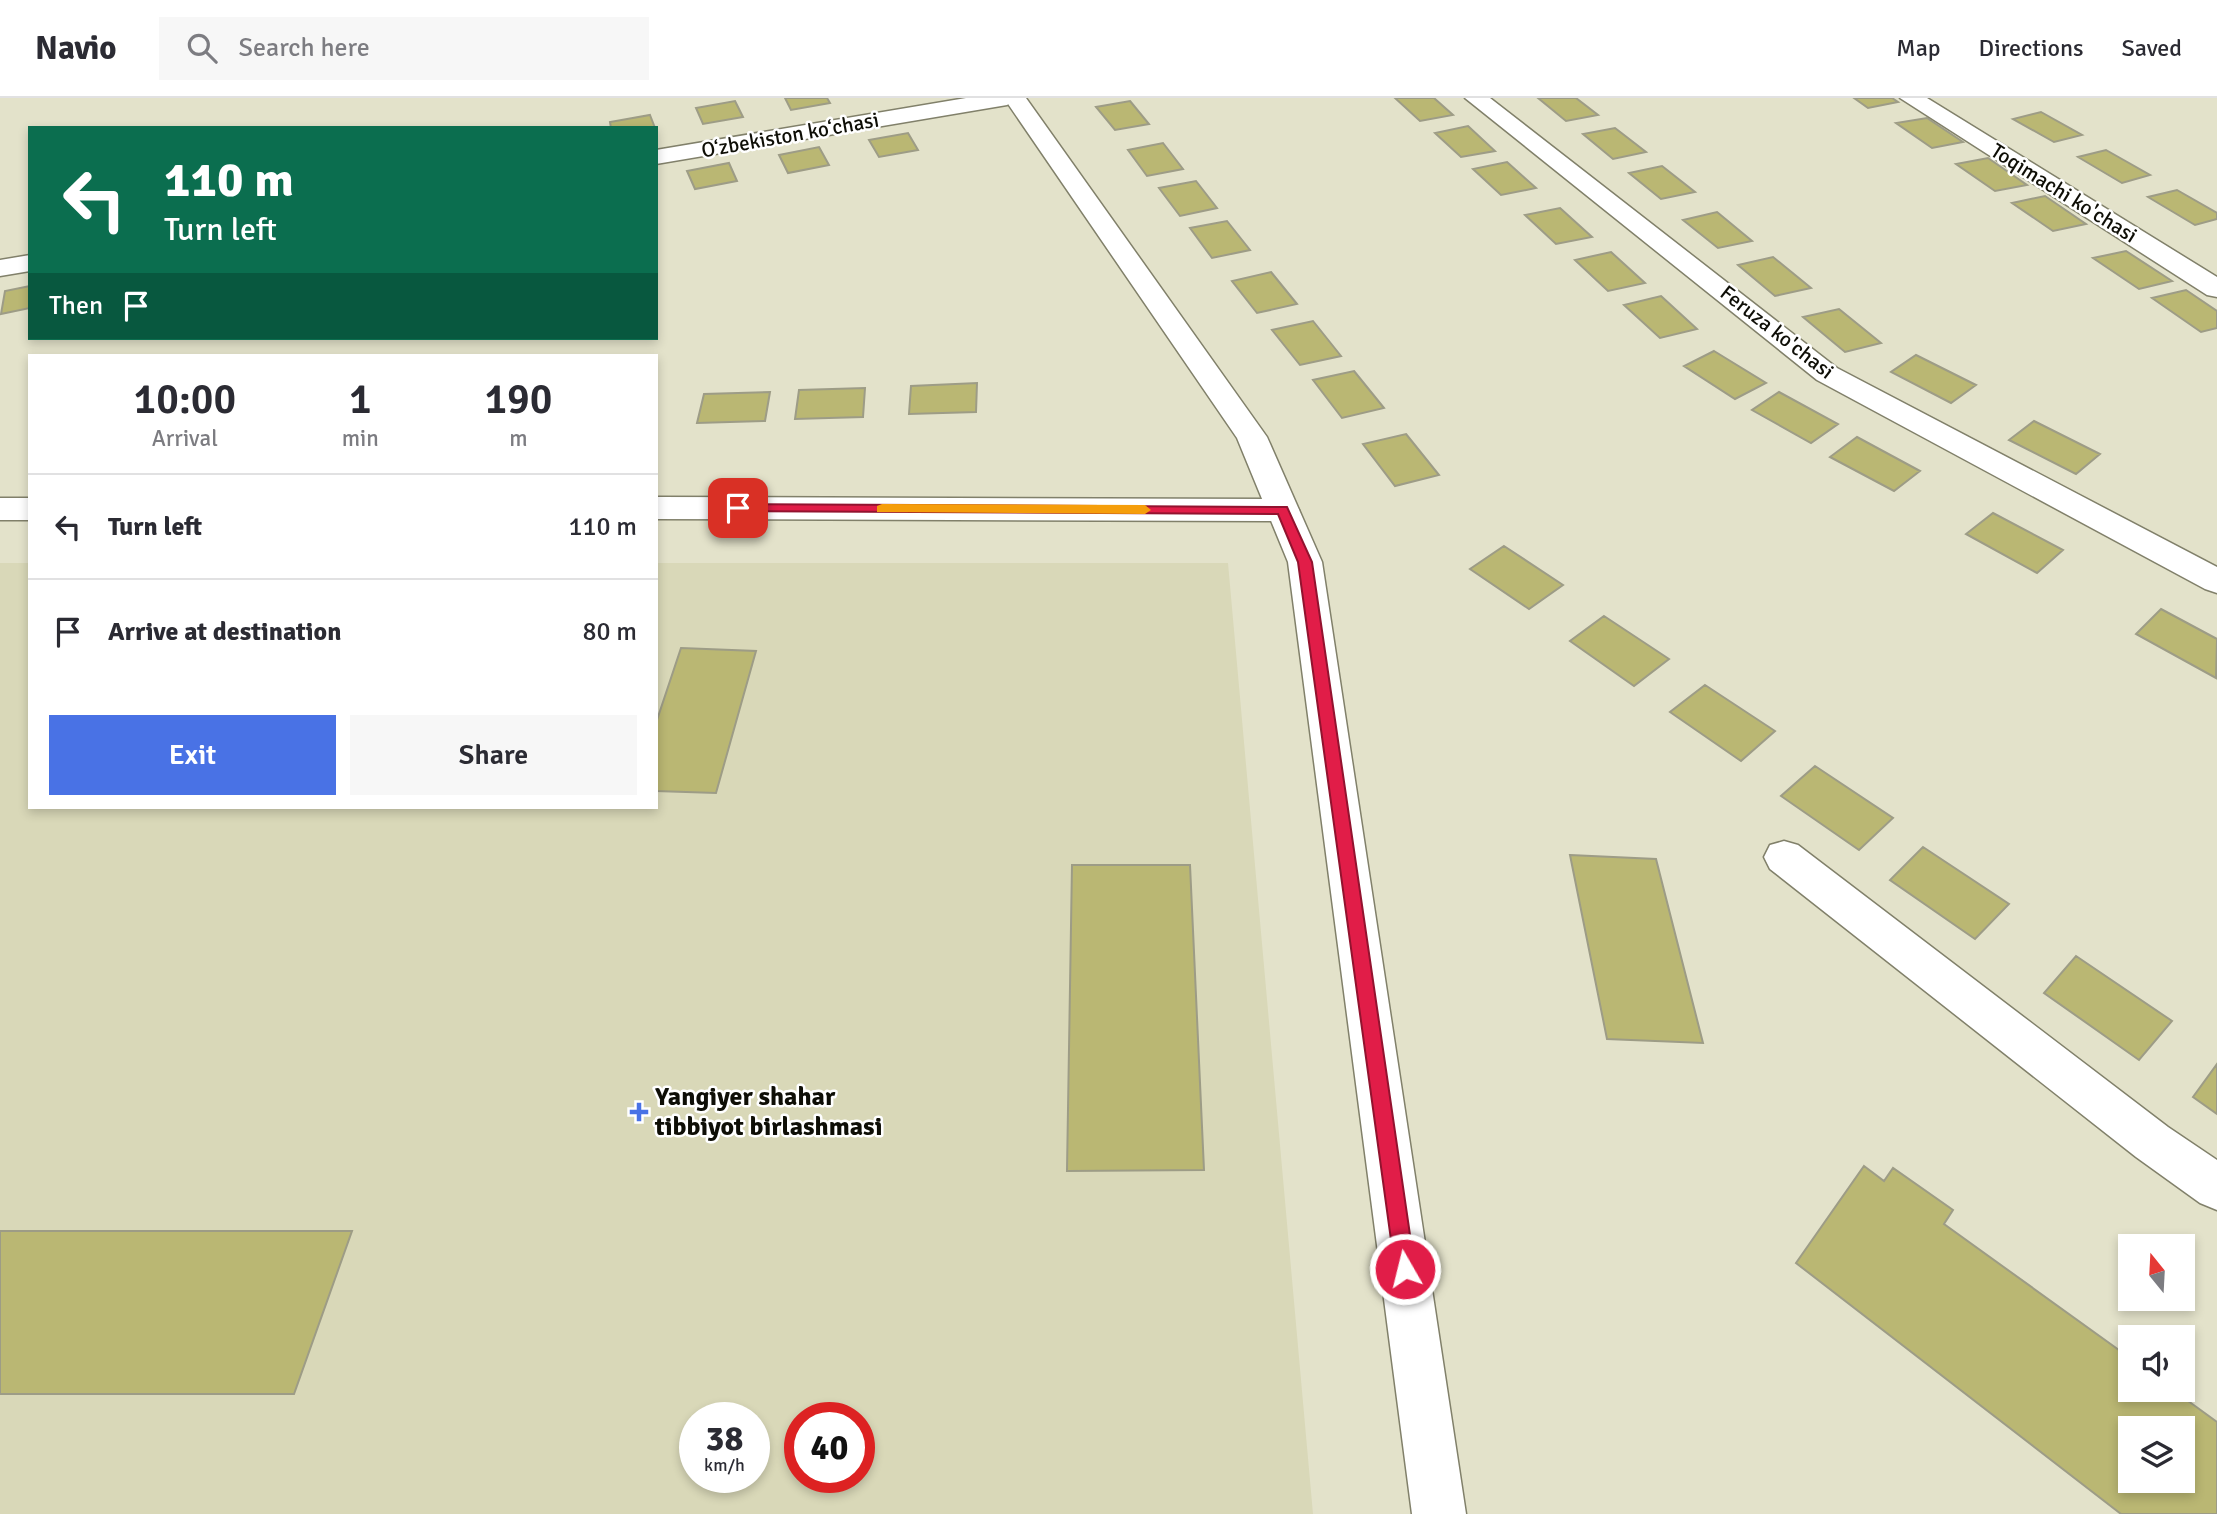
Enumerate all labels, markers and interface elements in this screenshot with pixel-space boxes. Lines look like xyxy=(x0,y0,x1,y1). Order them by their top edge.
search box xyxy=(159,17,649,80)
text: Navio xyxy=(35,28,117,69)
icon: search xyxy=(183,29,221,67)
text: Search here xyxy=(239,32,370,64)
text: Map xyxy=(1896,33,1941,63)
text: Directions xyxy=(1979,33,2084,63)
text: Saved xyxy=(2122,33,2182,63)
street label: Oʻzbekiston koʻchasi xyxy=(699,107,881,163)
street label: Toqimachi ko'chasi xyxy=(1986,138,2142,248)
text: 110 m xyxy=(164,150,294,210)
icon: left xyxy=(49,154,140,245)
text: Turn left xyxy=(164,210,277,249)
street label: Feruza ko'chasi xyxy=(1715,280,1839,384)
icon: arrive xyxy=(117,287,155,325)
text: Then xyxy=(49,290,103,322)
text: 10:00 xyxy=(134,374,236,425)
text: 1 xyxy=(349,374,372,425)
text: 190 xyxy=(484,374,552,425)
text: Arrival xyxy=(152,424,218,453)
text: min xyxy=(342,424,379,453)
text: m xyxy=(509,424,528,453)
pin xyxy=(708,478,768,538)
icon: arrive xyxy=(719,489,757,527)
icon: left xyxy=(49,508,87,546)
text: Turn left xyxy=(108,511,202,543)
text: 110 m xyxy=(568,511,637,543)
icon: arrive xyxy=(49,613,87,651)
text: Arrive at destination xyxy=(108,616,341,648)
text: 80 m xyxy=(582,616,637,648)
button: Exit xyxy=(49,715,336,795)
button: Share xyxy=(350,715,637,795)
place label: Yangiyer shahar tibbiyot birlashmasi xyxy=(654,1081,882,1143)
marker: Yangiyer shahar tibbiyot birlashmasi xyxy=(629,1102,649,1122)
position arrow xyxy=(1368,1232,1442,1306)
north arrow xyxy=(2118,1234,2194,1311)
map controls xyxy=(2118,1234,2195,1493)
button: sound xyxy=(2118,1325,2195,1402)
speed limit sign: 40 xyxy=(784,1402,875,1493)
button: layers xyxy=(2118,1416,2195,1493)
text: 38 xyxy=(706,1417,743,1460)
text: km/h xyxy=(704,1454,745,1476)

